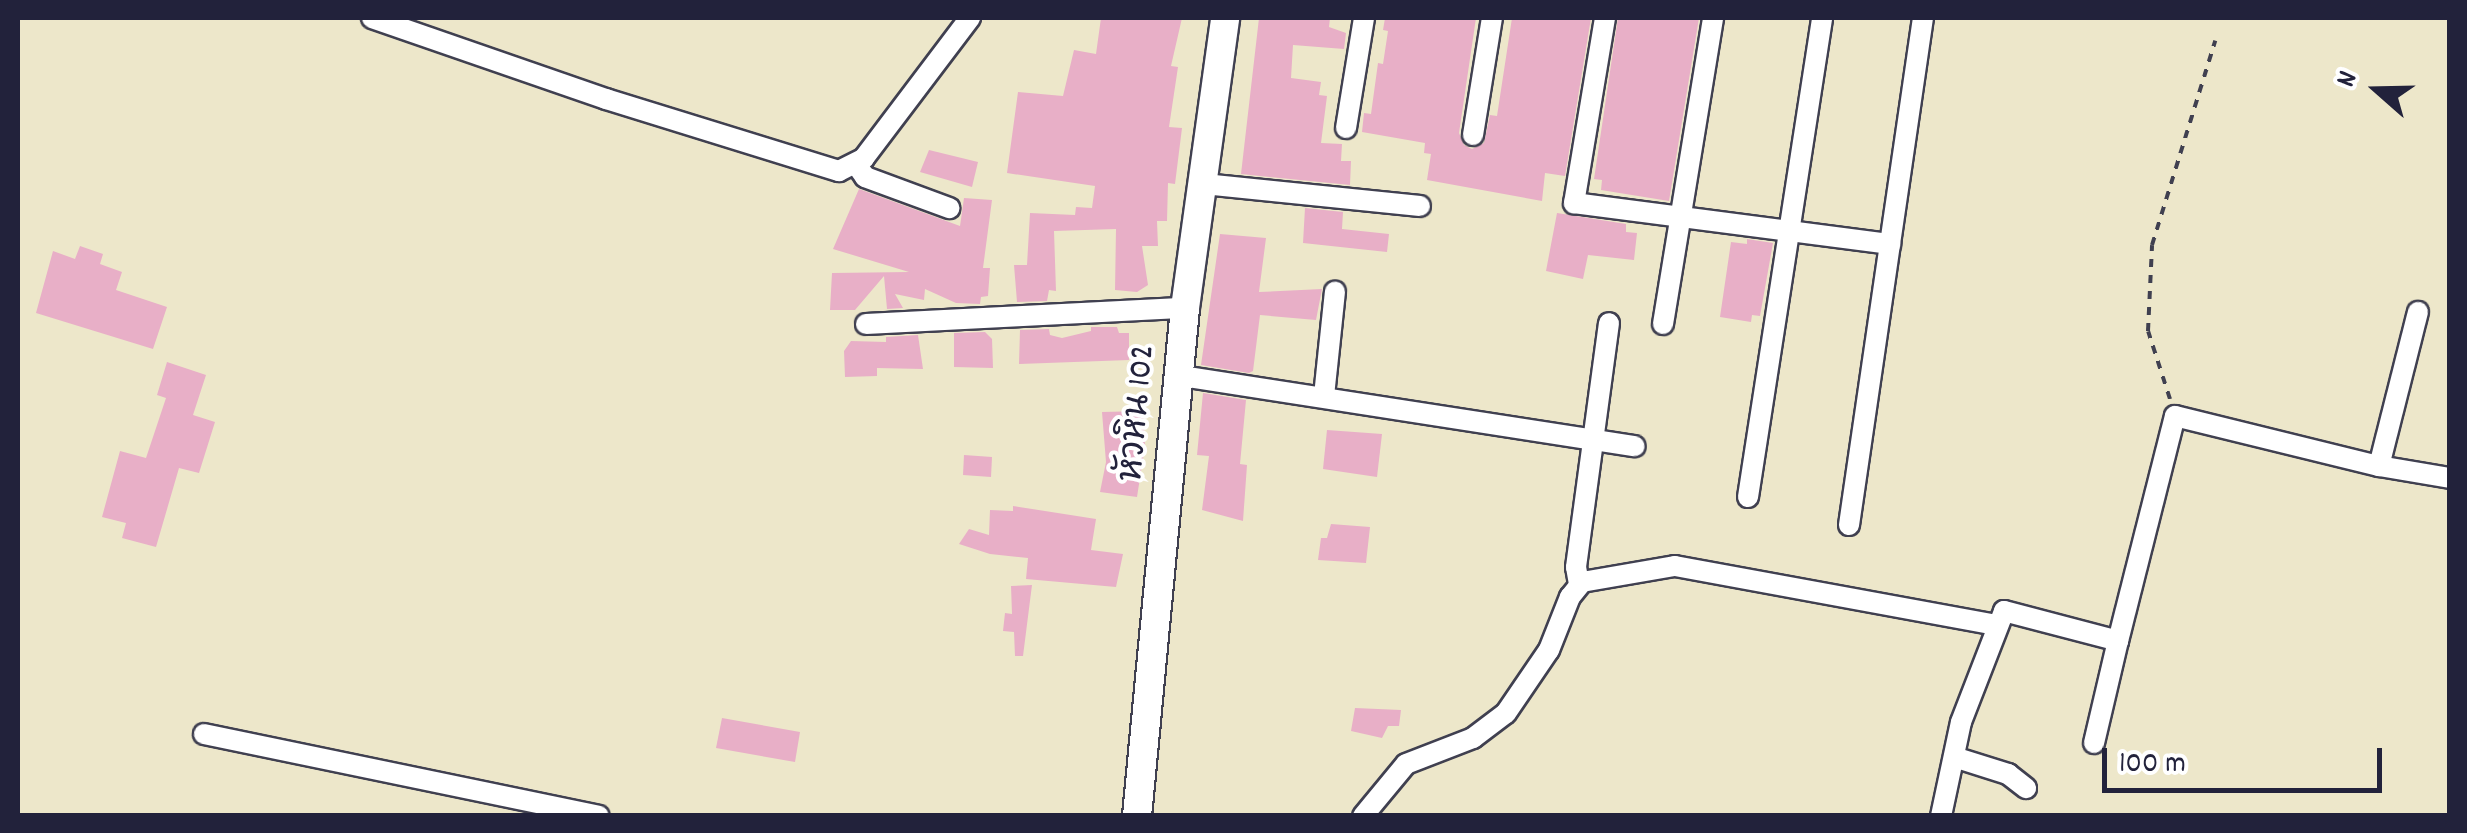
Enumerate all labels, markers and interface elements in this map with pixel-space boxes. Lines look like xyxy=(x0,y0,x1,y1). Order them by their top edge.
north arrow xyxy=(2327,40,2427,140)
text: N xyxy=(2328,66,2370,93)
street label: หัวหิน 102 xyxy=(1112,343,1166,483)
scale bar xyxy=(2107,728,2387,790)
text: 100 m xyxy=(2119,744,2186,787)

